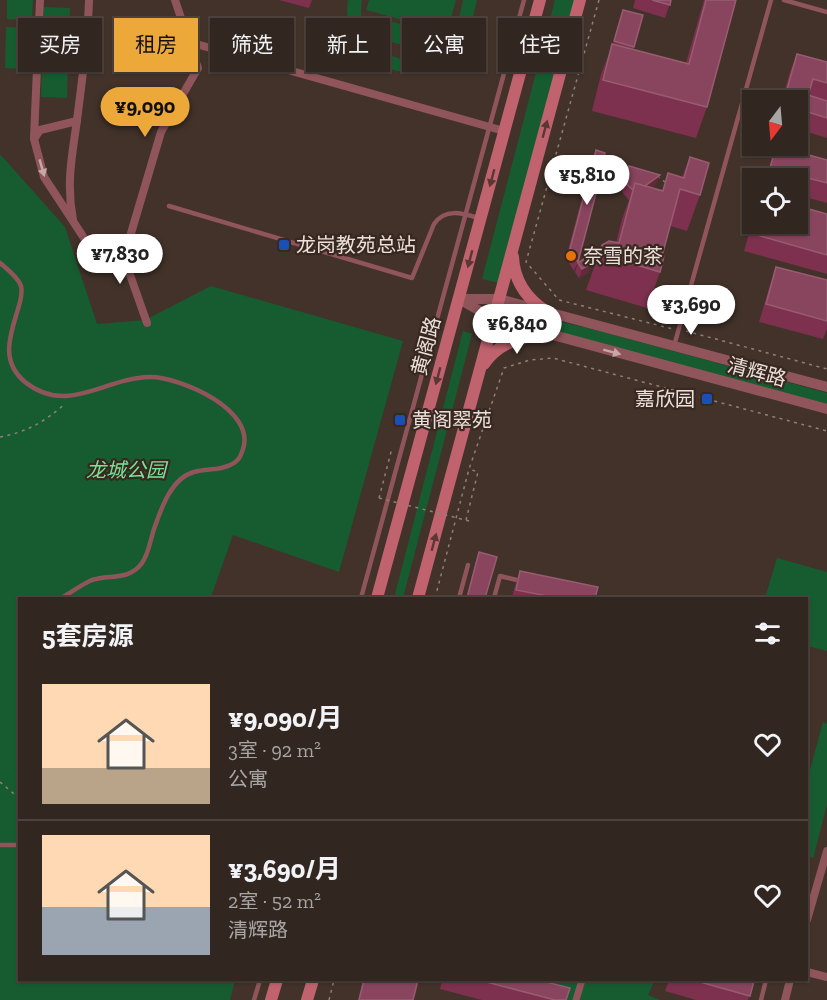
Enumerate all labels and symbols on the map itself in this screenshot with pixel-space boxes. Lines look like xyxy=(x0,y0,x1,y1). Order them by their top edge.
pin: ¥9,090 xyxy=(96,87,194,138)
north arrow xyxy=(742,90,808,156)
one-way arrow xyxy=(541,120,550,138)
pin: ¥5,810 xyxy=(538,155,636,206)
one-way arrow xyxy=(38,159,47,177)
one-way arrow xyxy=(486,169,496,187)
place label: 龙岗教苑总站 xyxy=(296,233,416,257)
pin: ¥7,830 xyxy=(71,234,169,285)
marker: 龙岗教苑总站 xyxy=(277,238,291,252)
place label: 奈雪的茶 xyxy=(583,244,663,268)
marker: 奈雪的茶 xyxy=(564,249,578,263)
one-way arrow xyxy=(464,250,474,268)
pin: ¥3,690 xyxy=(642,285,740,336)
pin: ¥6,840 xyxy=(468,304,566,355)
street label: 黄阁路 xyxy=(407,314,445,378)
one-way arrow xyxy=(603,347,622,357)
street label: 清辉路 xyxy=(725,353,789,391)
one-way arrow xyxy=(432,367,442,385)
place label: 嘉欣园 xyxy=(635,387,695,411)
marker: 嘉欣园 xyxy=(700,392,714,406)
place label: 黄阁翠苑 xyxy=(412,408,492,432)
marker: 黄阁翠苑 xyxy=(393,413,407,427)
park label: 龙城公园 xyxy=(86,458,169,482)
one-way arrow xyxy=(429,533,439,551)

